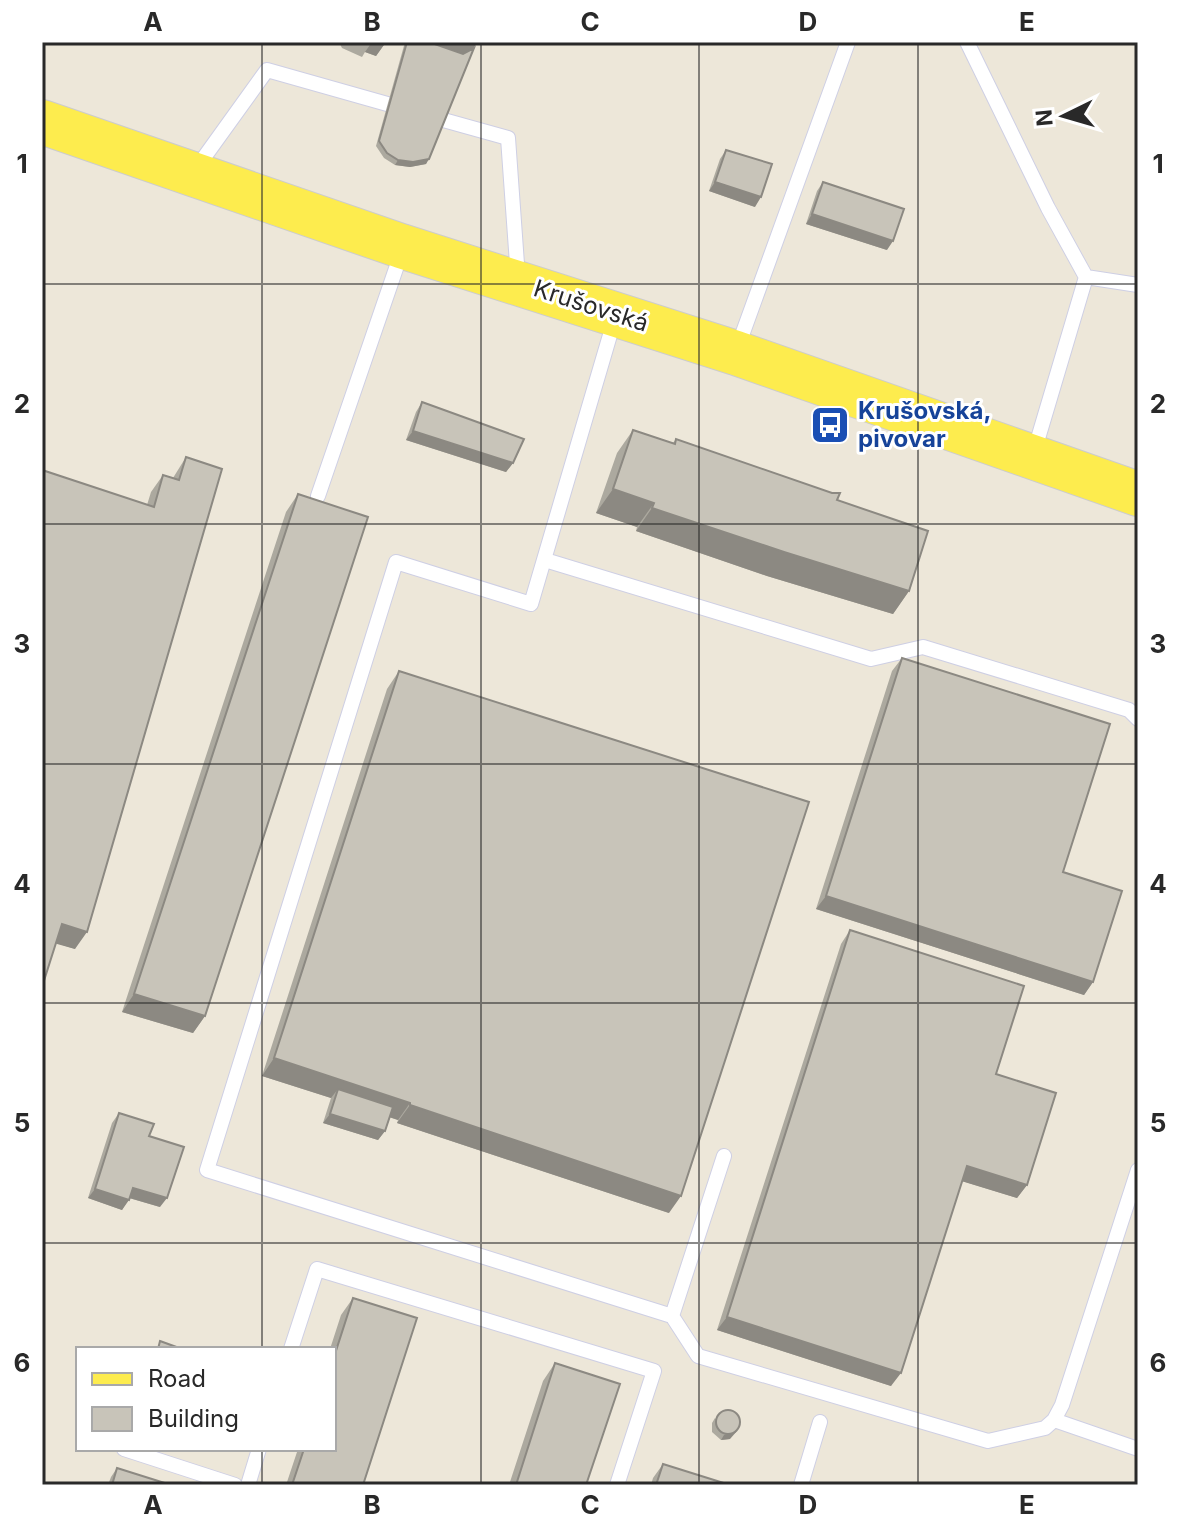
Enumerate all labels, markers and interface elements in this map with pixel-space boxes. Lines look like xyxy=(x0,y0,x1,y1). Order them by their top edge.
text: A xyxy=(143,6,163,37)
text: B xyxy=(363,6,381,37)
text: C xyxy=(580,6,600,37)
text: D xyxy=(799,6,817,37)
text: E xyxy=(1019,6,1035,37)
north arrow xyxy=(1024,76,1104,156)
text: N xyxy=(1030,108,1058,127)
text: 1 xyxy=(16,148,28,179)
text: 1 xyxy=(1152,148,1164,179)
street label: Krušovská xyxy=(530,273,652,338)
text: 2 xyxy=(14,388,30,419)
text: 2 xyxy=(1150,388,1166,419)
place label: Krušovská, pivovar xyxy=(858,396,991,453)
bus stop icon: Krušovská, pivovar xyxy=(809,404,851,446)
text: 3 xyxy=(14,628,30,659)
text: 3 xyxy=(1150,628,1166,659)
text: 4 xyxy=(13,868,31,899)
text: 4 xyxy=(1149,868,1167,899)
text: 5 xyxy=(14,1107,30,1138)
text: 5 xyxy=(1150,1107,1166,1138)
text: 6 xyxy=(14,1347,30,1378)
legend xyxy=(76,1347,336,1451)
text: 6 xyxy=(1150,1347,1166,1378)
text: Road xyxy=(148,1364,206,1393)
text: Building xyxy=(148,1404,239,1433)
text: A xyxy=(143,1489,163,1520)
text: B xyxy=(363,1489,381,1520)
text: C xyxy=(580,1489,600,1520)
text: D xyxy=(799,1489,817,1520)
text: E xyxy=(1019,1489,1035,1520)

